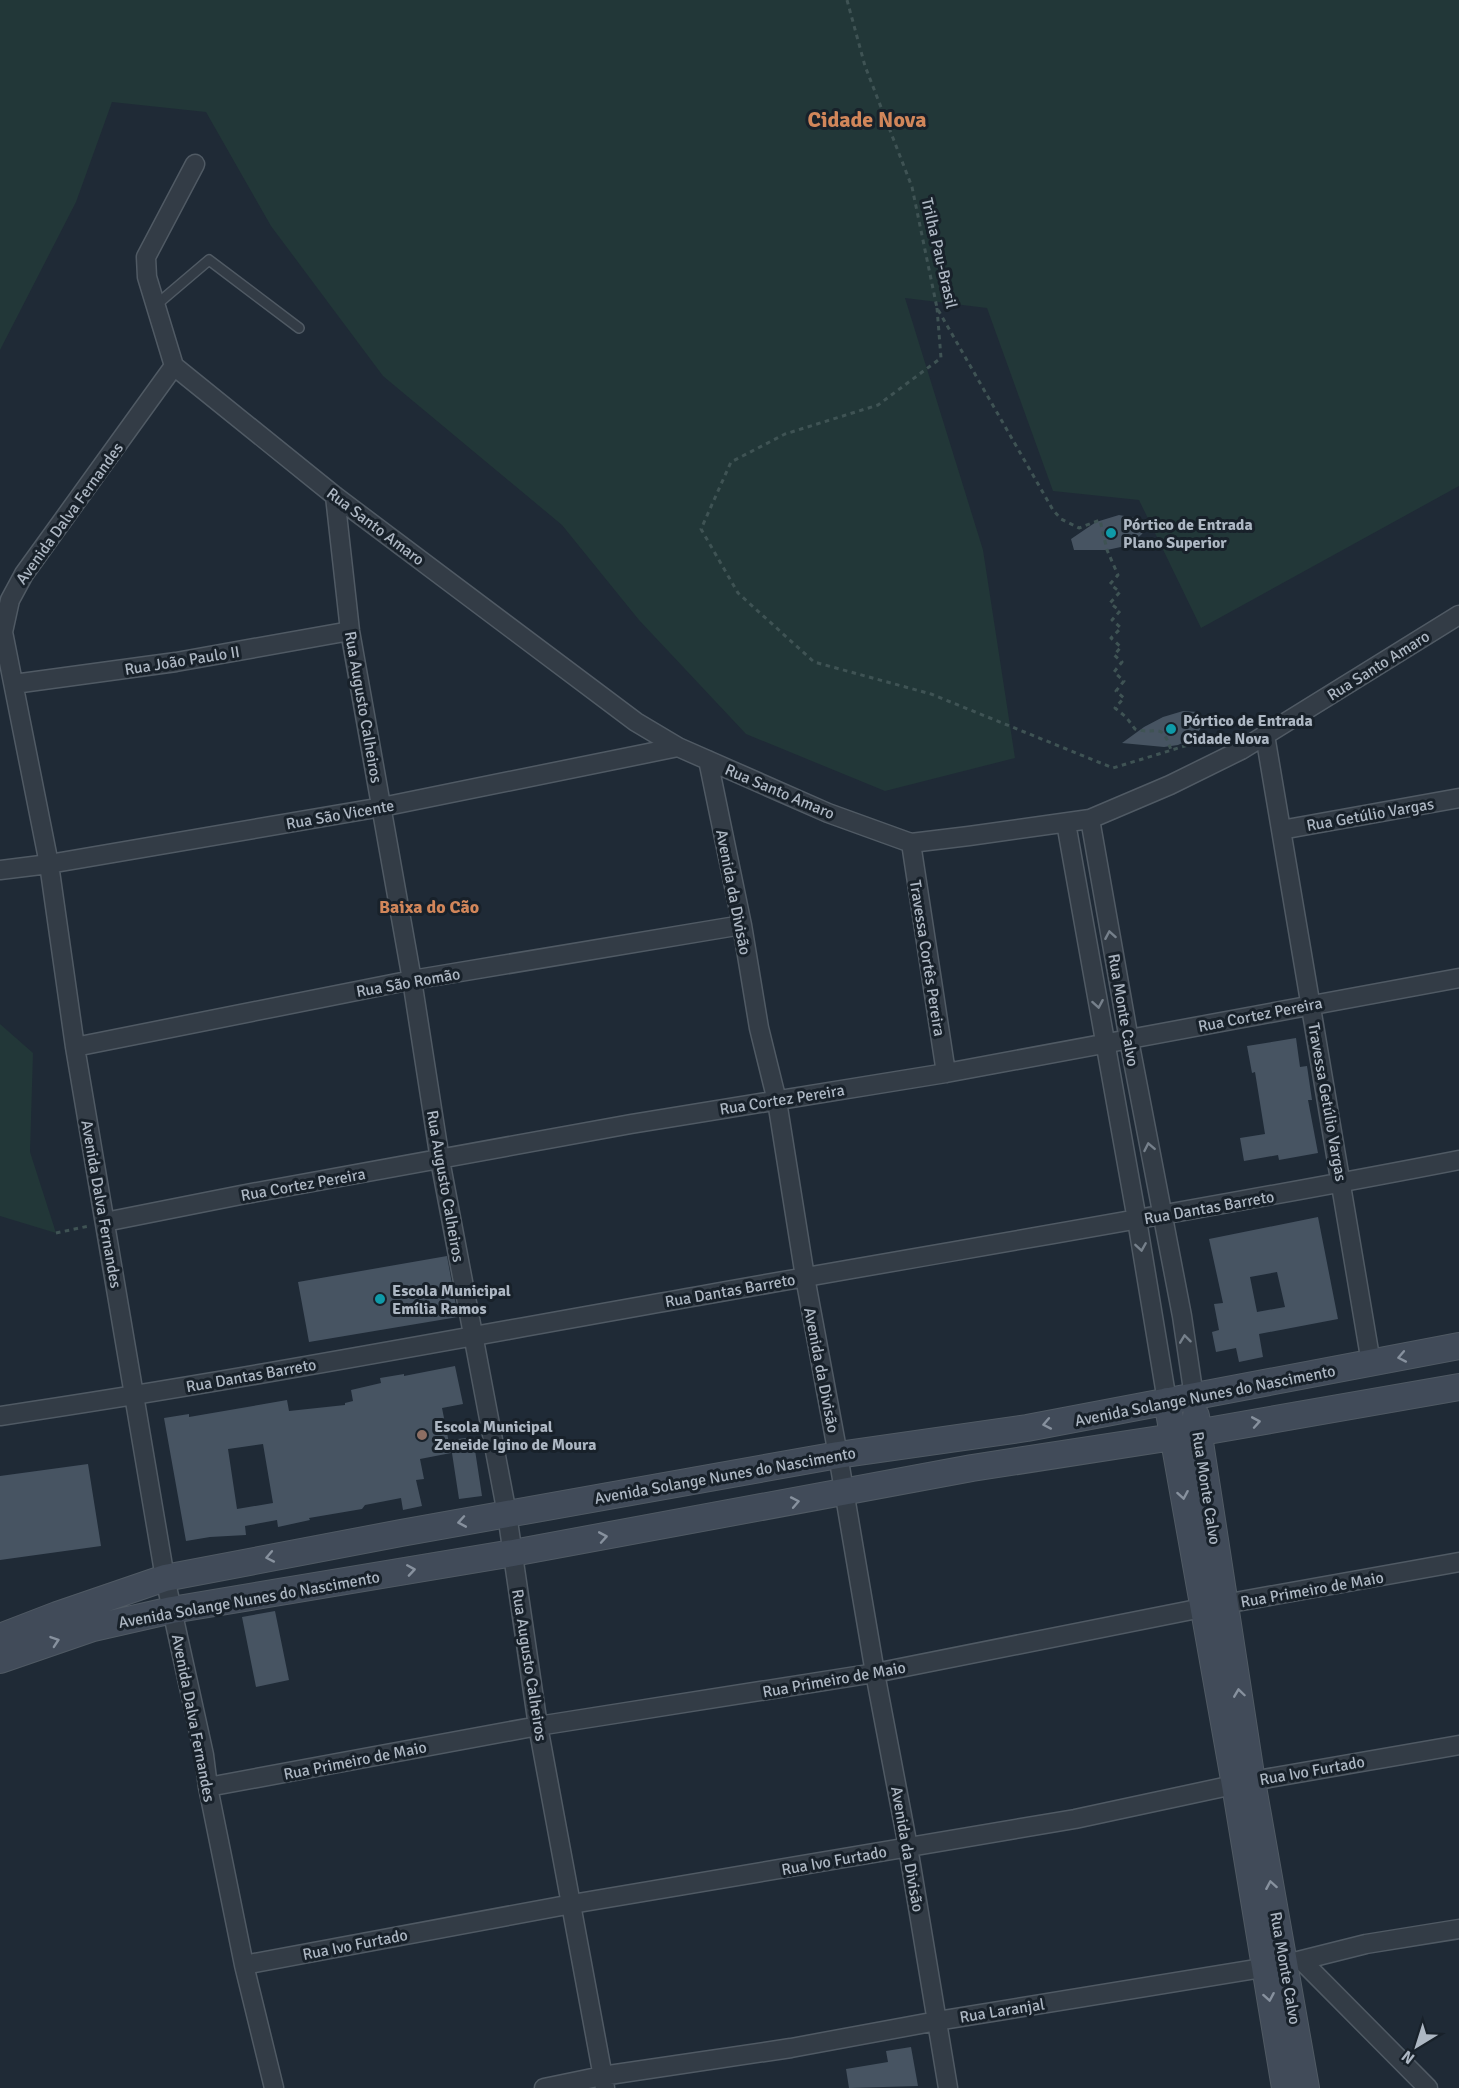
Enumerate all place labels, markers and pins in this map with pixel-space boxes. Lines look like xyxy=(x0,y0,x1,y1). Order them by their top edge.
place label: Pórtico de Entrada Plano Superior xyxy=(1123,515,1253,553)
marker: Pórtico de Entrada Plano Superior xyxy=(1104,526,1118,540)
place label: Pórtico de Entrada Cidade Nova xyxy=(1183,711,1313,749)
marker: Pórtico de Entrada Cidade Nova xyxy=(1164,722,1178,736)
place label: Escola Municipal Emília Ramos xyxy=(392,1281,511,1319)
marker: Escola Municipal Emília Ramos xyxy=(373,1292,387,1306)
place label: Escola Municipal Zeneide Igino de Moura xyxy=(434,1417,597,1455)
marker: Escola Municipal Zeneide Igino de Moura xyxy=(415,1428,429,1442)

